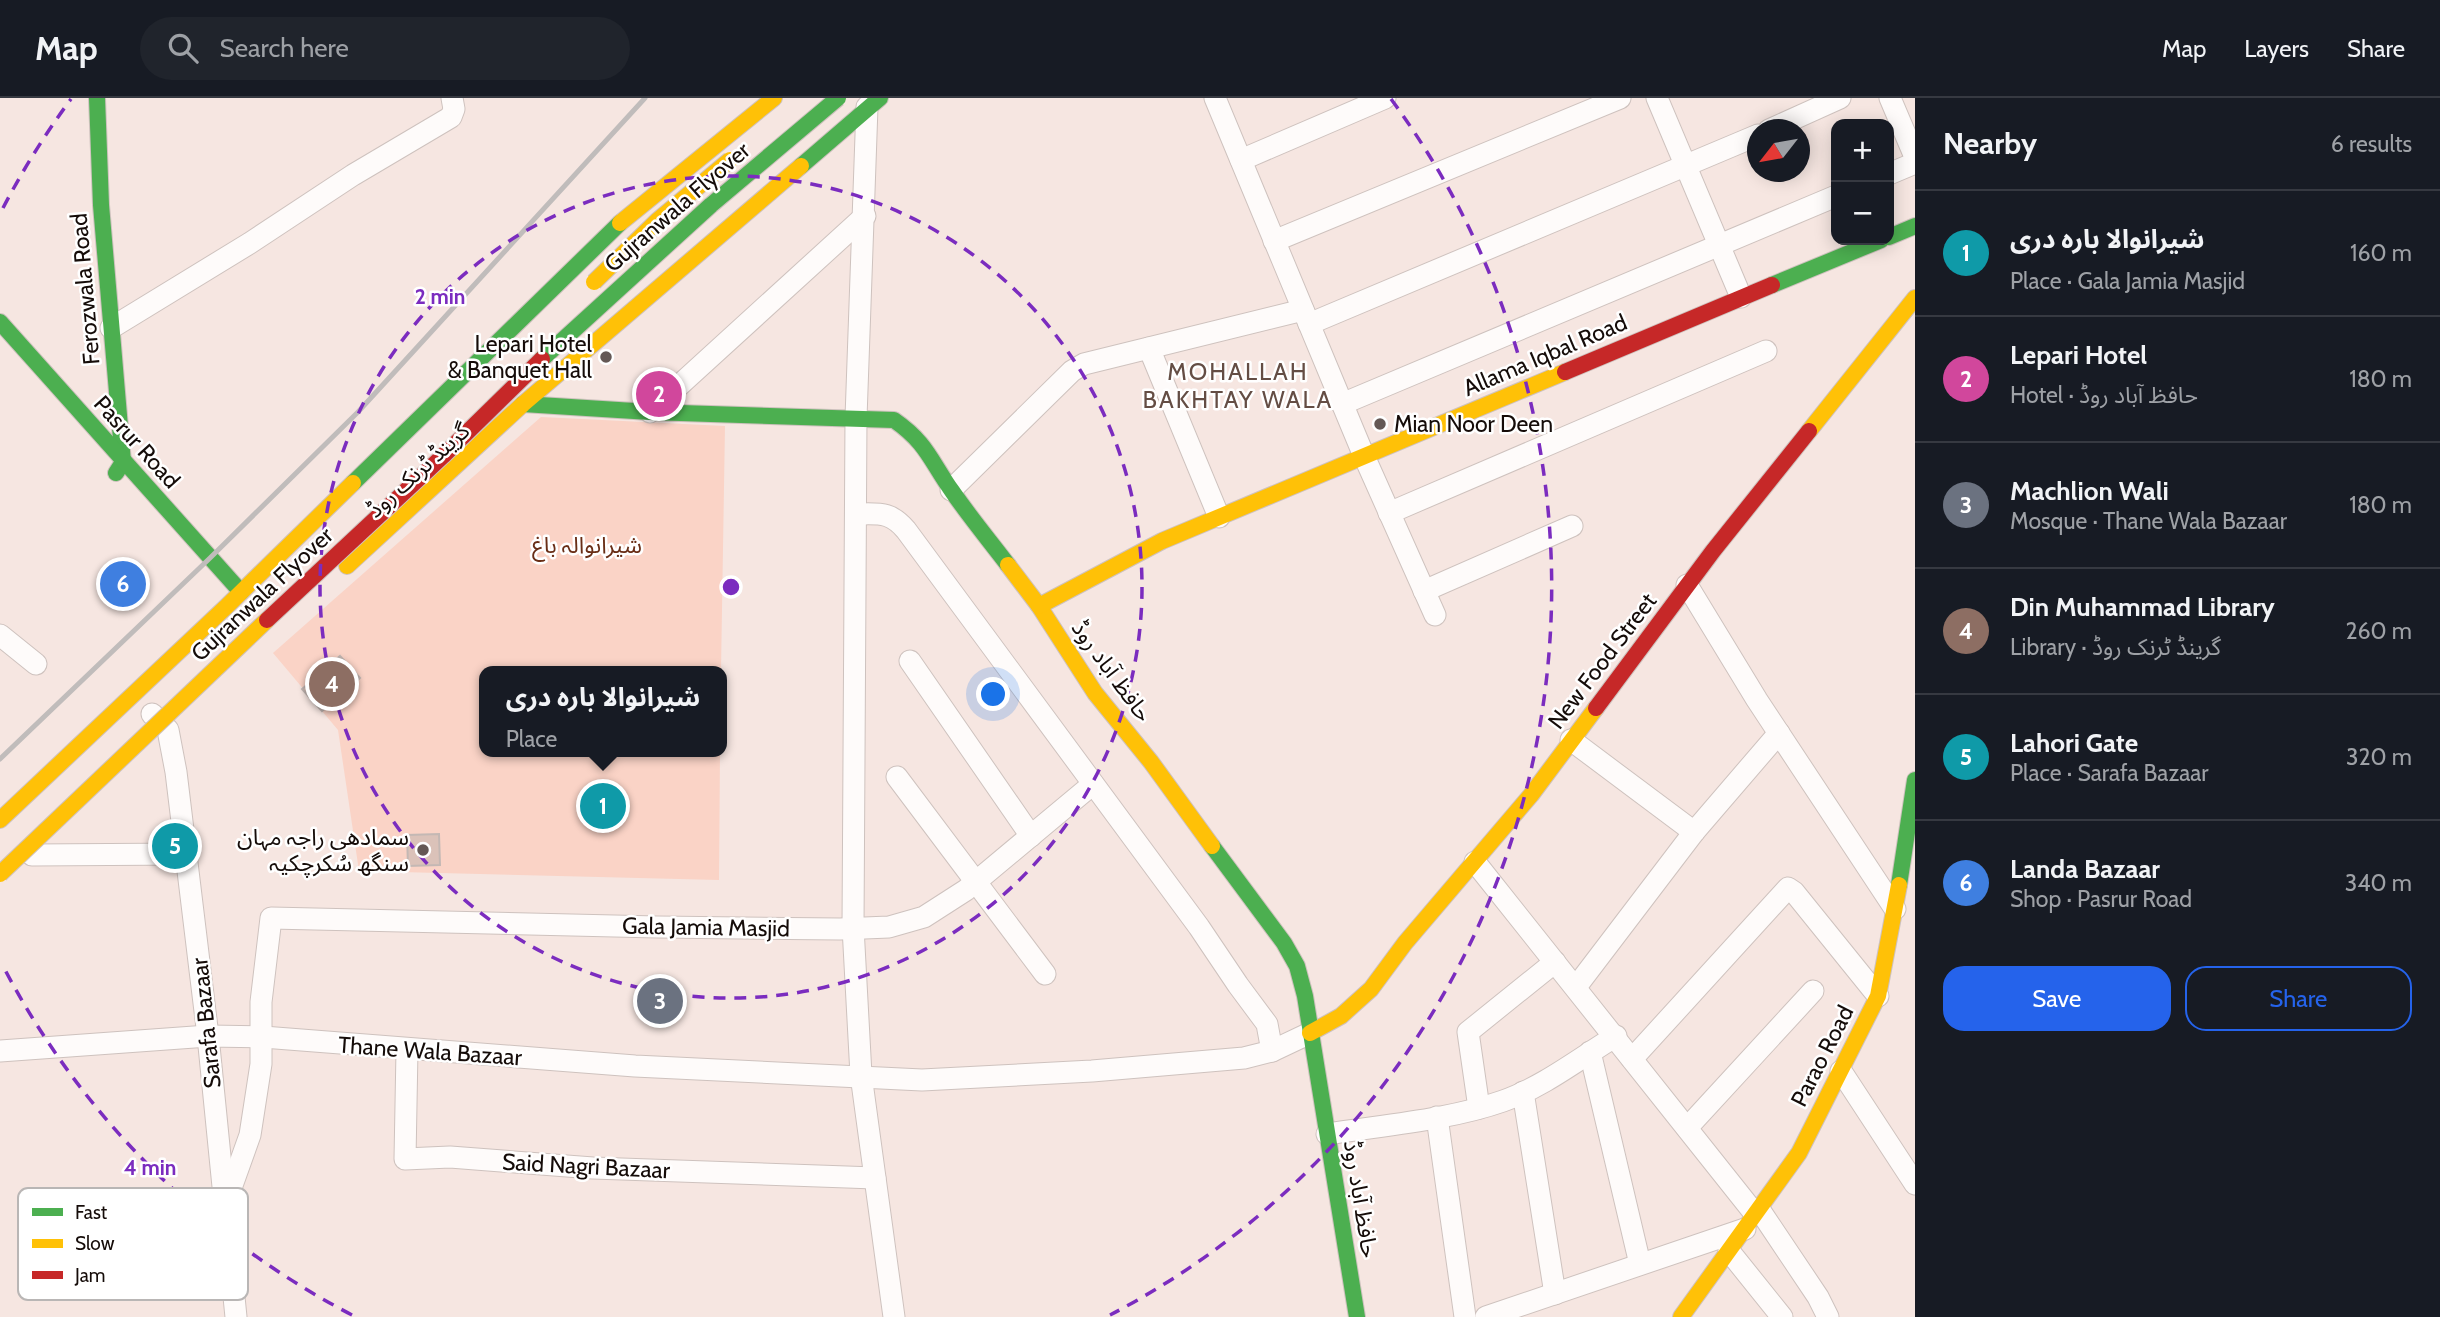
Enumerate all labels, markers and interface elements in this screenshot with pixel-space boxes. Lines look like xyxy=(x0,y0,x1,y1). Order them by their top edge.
search box xyxy=(140,17,630,80)
text: Map xyxy=(35,28,98,68)
icon: search xyxy=(164,29,202,67)
text: Search here xyxy=(220,32,349,64)
text: Map xyxy=(2162,34,2206,63)
text: Layers xyxy=(2244,34,2309,63)
text: Share xyxy=(2347,34,2405,63)
north arrow xyxy=(1747,119,1810,182)
map controls xyxy=(1831,119,1894,245)
button: + xyxy=(1831,119,1894,182)
text: Nearby xyxy=(1943,125,2037,162)
text: 6 results xyxy=(2331,130,2412,158)
street label: Gujranwala Flyover xyxy=(599,136,756,278)
button: − xyxy=(1831,182,1894,245)
street label: Ferozwala Road xyxy=(64,212,106,366)
text: شیرانوالا بارہ دری xyxy=(2010,223,2204,255)
text: 1 xyxy=(1962,239,1970,267)
text: 160 m xyxy=(2350,239,2412,267)
text: Place · Gala Jamia Masjid xyxy=(2010,267,2245,295)
text: 2 min xyxy=(415,284,465,309)
street label: Allama Iqbal Road xyxy=(1459,308,1631,402)
place label: Lepari Hotel & Banquet Hall xyxy=(448,330,593,384)
text: Lepari Hotel xyxy=(2010,339,2147,371)
marker: Lepari Hotel & Banquet Hall xyxy=(598,349,614,365)
district label: MOHALLAH BAKHTAY WALA xyxy=(1143,357,1333,414)
text: 2 xyxy=(1960,365,1972,393)
text: 180 m xyxy=(2349,365,2412,393)
pin: 2 xyxy=(636,368,682,420)
text: Hotel · حافظ آباد روڈ xyxy=(2010,381,2198,409)
street label: Pasrur Road xyxy=(88,390,186,494)
place label: Mian Noor Deen xyxy=(1394,410,1553,438)
street label: گرینڈ ٹرنک روڈ xyxy=(361,416,476,524)
marker: Mian Noor Deen xyxy=(1372,416,1388,432)
text: Machlion Wali xyxy=(2010,475,2169,507)
text: 3 xyxy=(1960,491,1972,519)
text: 180 m xyxy=(2349,491,2412,519)
text: Mosque · Thane Wala Bazaar xyxy=(2010,507,2287,535)
street label: Gujranwala Flyover xyxy=(185,521,339,667)
park label: شیرانوالہ باغ xyxy=(532,531,642,562)
pin: 6 xyxy=(100,558,146,610)
centre of rings xyxy=(719,575,743,599)
street label: New Food Street xyxy=(1542,587,1662,734)
text: Din Muhammad Library xyxy=(2010,591,2275,623)
street label: حافظ آباد روڈ xyxy=(1066,615,1158,727)
text: 4 xyxy=(1959,617,1973,645)
text: 260 m xyxy=(2345,617,2412,645)
text: Library · گرینڈ ٹرنک روڈ xyxy=(2010,633,2221,661)
pin: 4 xyxy=(309,658,355,710)
popup xyxy=(479,666,727,757)
your location xyxy=(976,677,1010,711)
text: شیرانوالا بارہ دری xyxy=(506,681,700,713)
text: Place xyxy=(506,725,557,753)
text: Lahori Gate xyxy=(2010,727,2138,759)
text: 5 xyxy=(1960,743,1972,771)
text: 320 m xyxy=(2346,743,2412,771)
text: Place · Sarafa Bazaar xyxy=(2010,759,2209,787)
pin: 1 xyxy=(580,780,626,832)
pin: 5 xyxy=(152,820,198,872)
place label: سمادھی راجہ مہان سنگھ سُکرچکیہ xyxy=(237,823,409,878)
marker: سمادھی راجہ مہان سنگھ سُکرچکیہ xyxy=(415,842,431,858)
text: Landa Bazaar xyxy=(2010,853,2160,885)
text: 6 xyxy=(1960,869,1972,897)
text: 340 m xyxy=(2345,869,2412,897)
text: Shop · Pasrur Road xyxy=(2010,885,2192,913)
street label: Gala Jamia Masjid xyxy=(622,912,790,942)
street label: Sarafa Bazaar xyxy=(185,956,227,1090)
button: Save xyxy=(1943,966,2171,1031)
button: Share xyxy=(2185,966,2412,1031)
pin: 3 xyxy=(637,975,683,1027)
street label: Parao Road xyxy=(1785,1001,1859,1111)
street label: Thane Wala Bazaar xyxy=(337,1031,523,1071)
street label: حافظ آباد روڈ xyxy=(1338,1138,1384,1260)
street label: Said Nagri Bazaar xyxy=(501,1148,671,1184)
text: 4 min xyxy=(124,1155,176,1180)
legend xyxy=(18,1188,248,1300)
text: Fast xyxy=(75,1201,108,1224)
text: Slow xyxy=(75,1232,115,1255)
text: Jam xyxy=(74,1264,105,1287)

